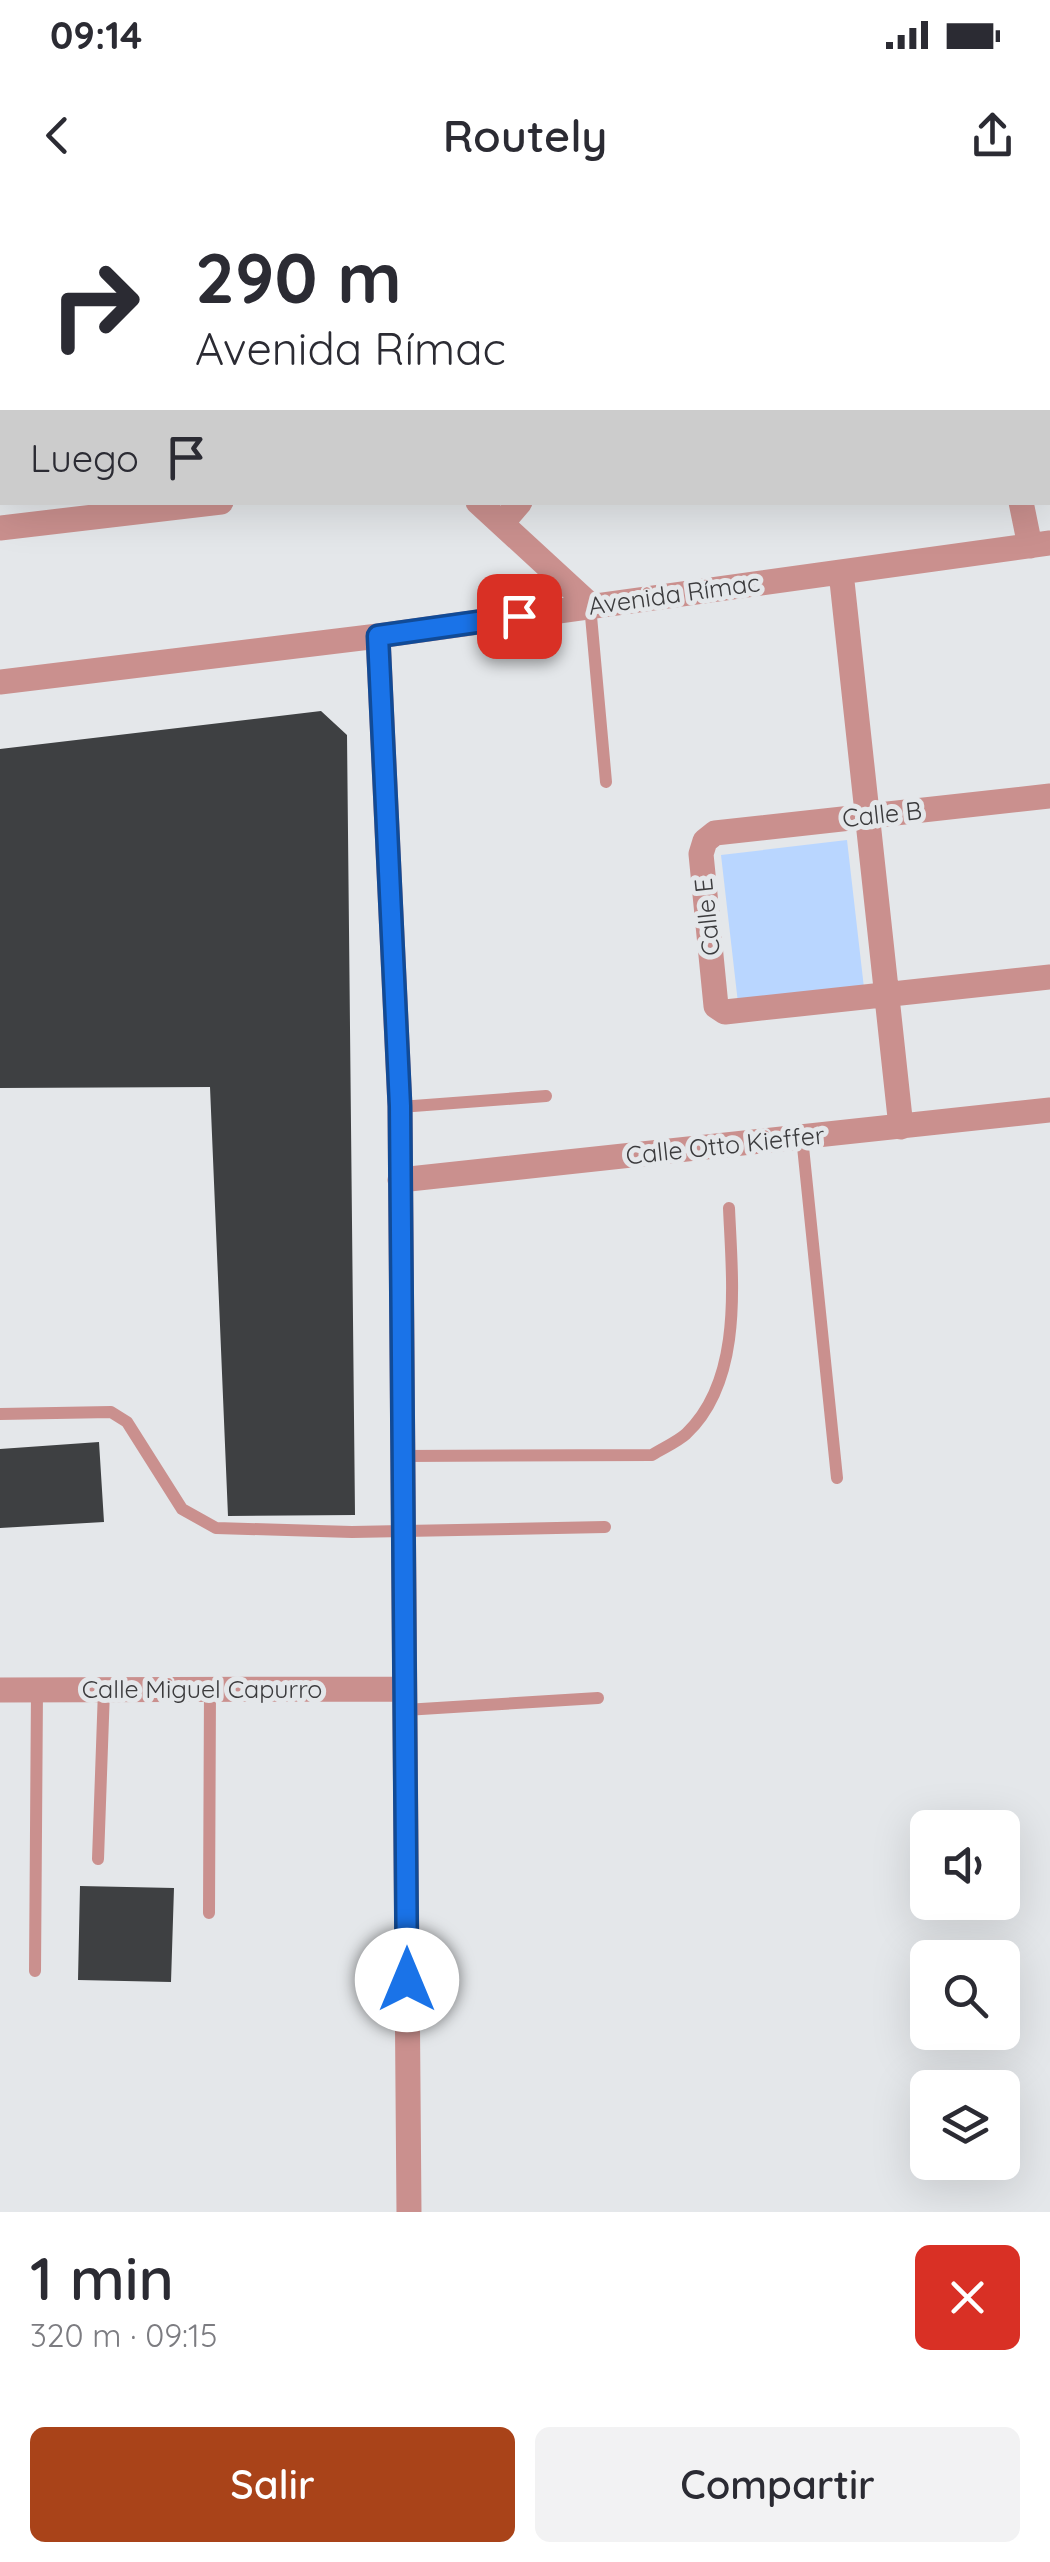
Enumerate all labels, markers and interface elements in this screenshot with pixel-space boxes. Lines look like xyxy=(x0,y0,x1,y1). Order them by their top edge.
text: 09:14 xyxy=(50,11,142,59)
text: Routely xyxy=(443,107,607,163)
icon: back xyxy=(30,108,85,163)
icon: share xyxy=(965,108,1020,163)
text: 290 m xyxy=(195,233,402,321)
icon: right xyxy=(30,240,160,370)
text: Avenida Rímac xyxy=(195,320,506,376)
icon: arrive xyxy=(159,430,214,485)
text: Luego xyxy=(30,434,139,482)
street label: Avenida Rímac xyxy=(586,566,762,621)
pin xyxy=(477,574,562,659)
icon: arrive xyxy=(492,589,547,644)
street label: Calle B xyxy=(841,794,923,833)
street label: Calle E xyxy=(687,877,726,957)
street label: Calle Otto Kieffer xyxy=(624,1119,826,1170)
street label: Calle Miguel Capurro xyxy=(82,1673,322,1704)
map controls xyxy=(910,1810,1020,2180)
button: sound xyxy=(910,1810,1020,1920)
position arrow xyxy=(355,1928,459,2032)
button: search xyxy=(910,1940,1020,2050)
button: layers xyxy=(910,2070,1020,2180)
text: 1 min xyxy=(30,2240,174,2315)
button: close xyxy=(915,2245,1020,2350)
text: 320 m · 09:15 xyxy=(30,2315,217,2355)
button: Salir xyxy=(30,2427,515,2542)
button: Compartir xyxy=(535,2427,1020,2542)

